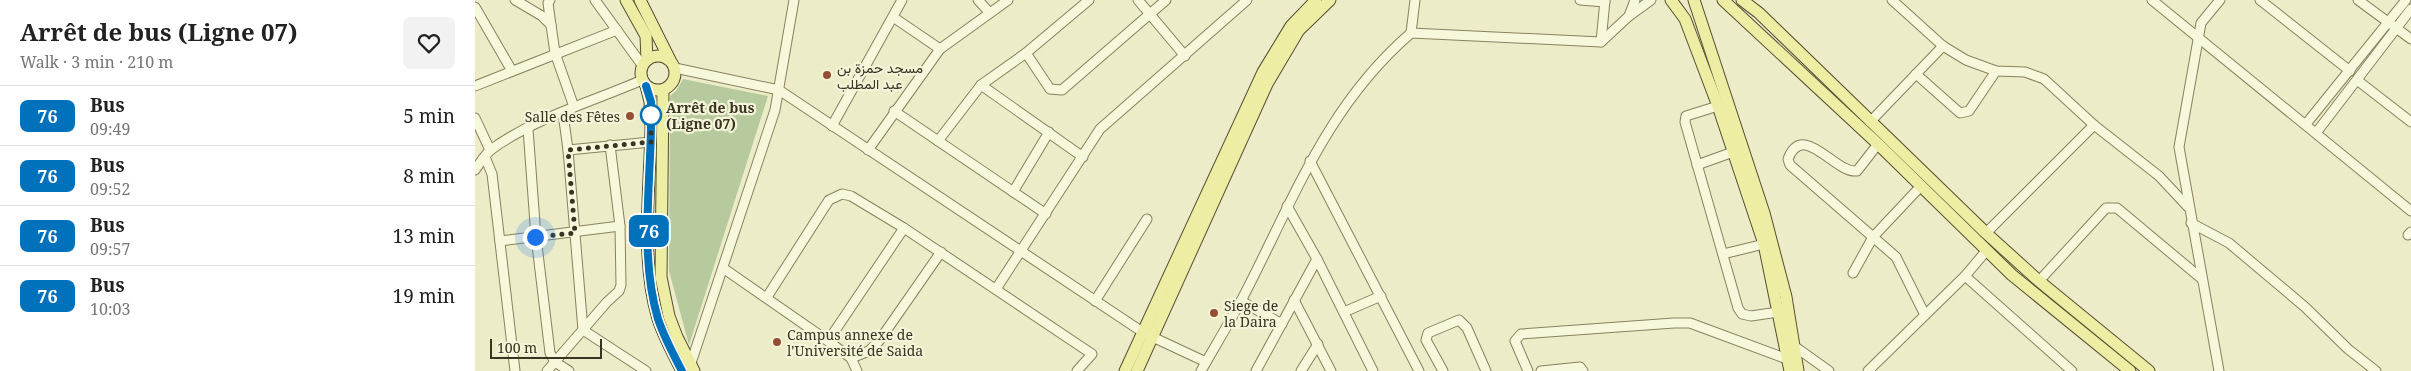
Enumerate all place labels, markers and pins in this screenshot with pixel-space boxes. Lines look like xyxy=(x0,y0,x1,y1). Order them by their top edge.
place label: مسجد حمزة بن عبد المطلب xyxy=(837,58,923,93)
marker: مسجد حمزة بن عبد المطلب xyxy=(821,69,833,81)
place label: Arrêt de bus (Ligne 07) xyxy=(666,98,755,133)
marker: Arrêt de bus (Ligne 07) xyxy=(640,104,662,126)
place label: Salle des Fêtes xyxy=(525,107,620,126)
marker: Salle des Fêtes xyxy=(624,110,636,122)
place label: Siege de la Daira xyxy=(1224,296,1278,331)
marker: Siege de la Daira xyxy=(1208,307,1220,319)
place label: Campus annexe de l'Université de Saida xyxy=(787,325,923,360)
marker: Campus annexe de l'Université de Saida xyxy=(771,336,783,348)

